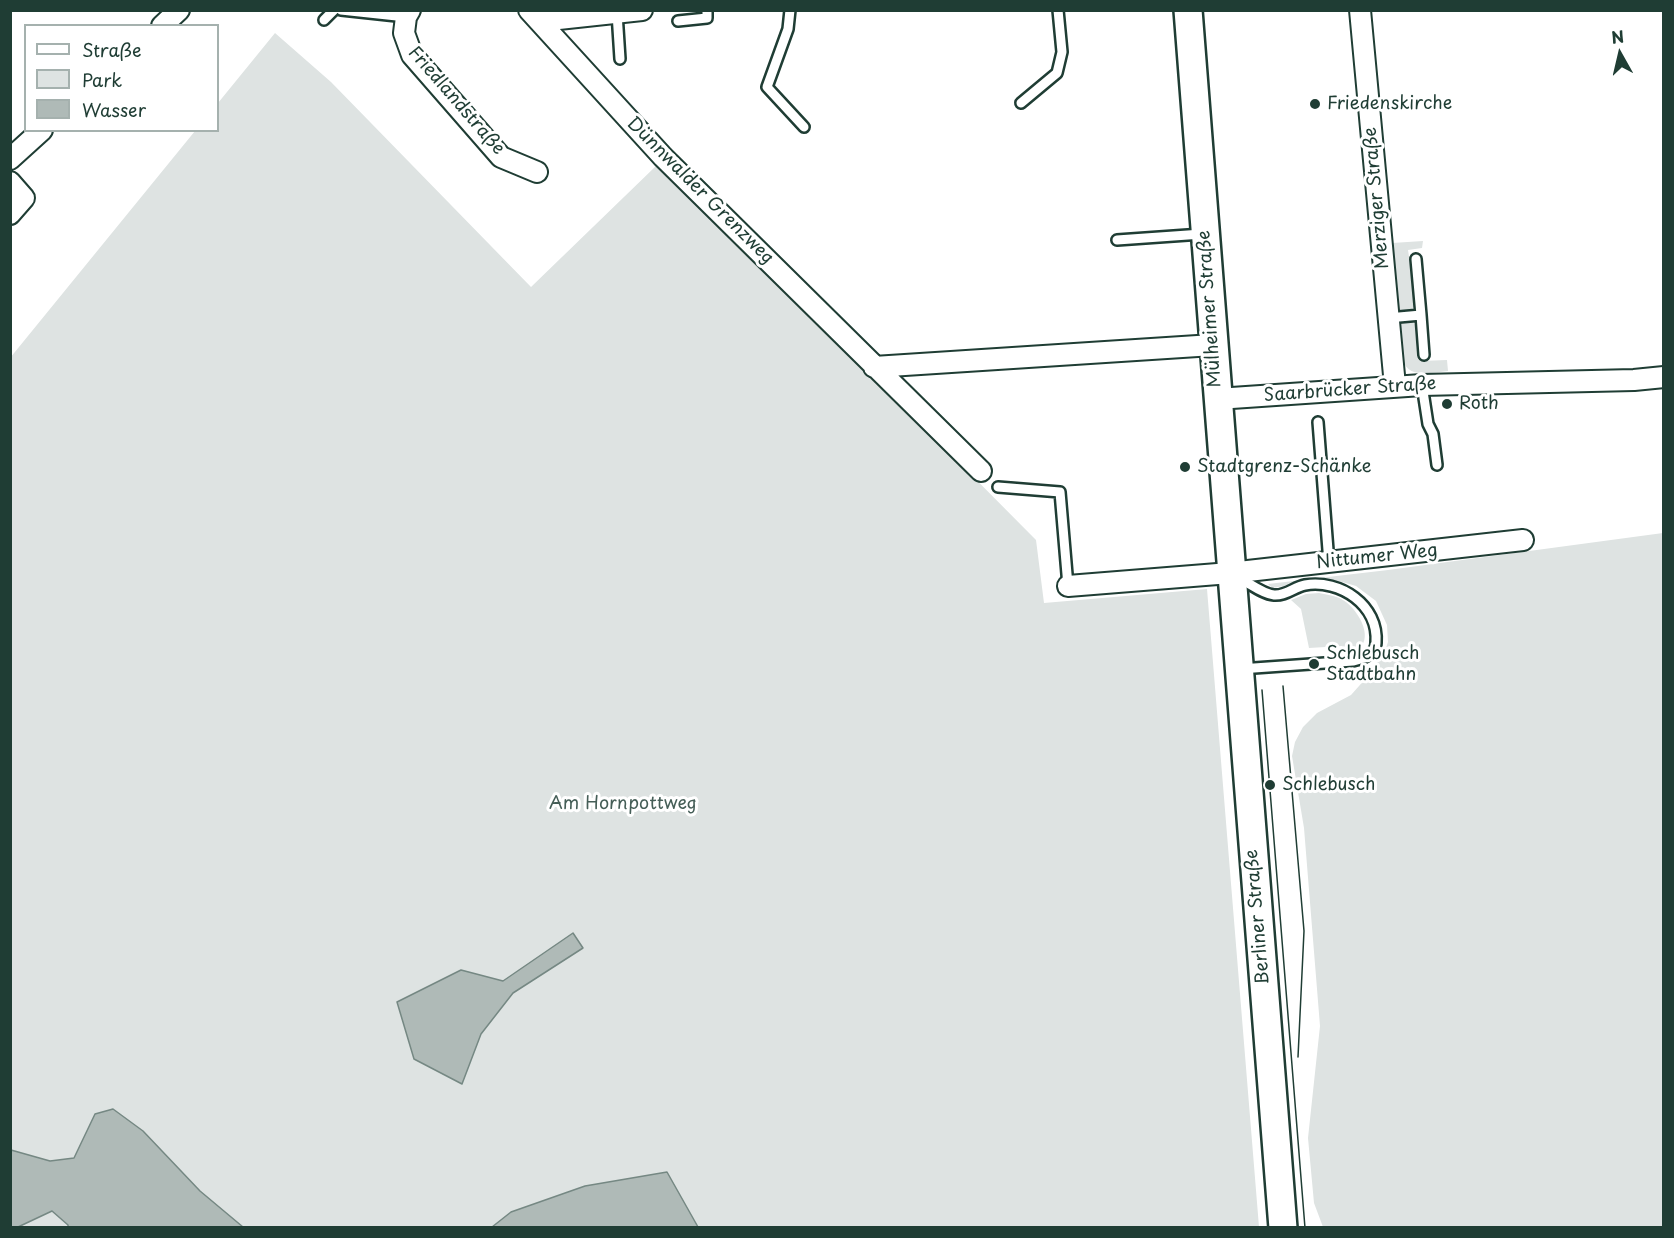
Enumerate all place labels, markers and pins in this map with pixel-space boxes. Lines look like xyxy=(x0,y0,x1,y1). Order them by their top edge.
place label: Friedenskirche xyxy=(1327,93,1452,115)
marker: Friedenskirche xyxy=(1308,97,1322,111)
place label: Roth xyxy=(1459,393,1499,415)
marker: Roth xyxy=(1440,397,1454,411)
place label: Stadtgrenz-Schänke xyxy=(1197,456,1372,478)
marker: Stadtgrenz-Schänke xyxy=(1178,460,1192,474)
place label: Schlebusch Stadtbahn xyxy=(1326,643,1419,686)
marker: Schlebusch Stadtbahn xyxy=(1307,657,1321,671)
place label: Schlebusch xyxy=(1282,774,1375,796)
marker: Schlebusch xyxy=(1263,778,1277,792)

